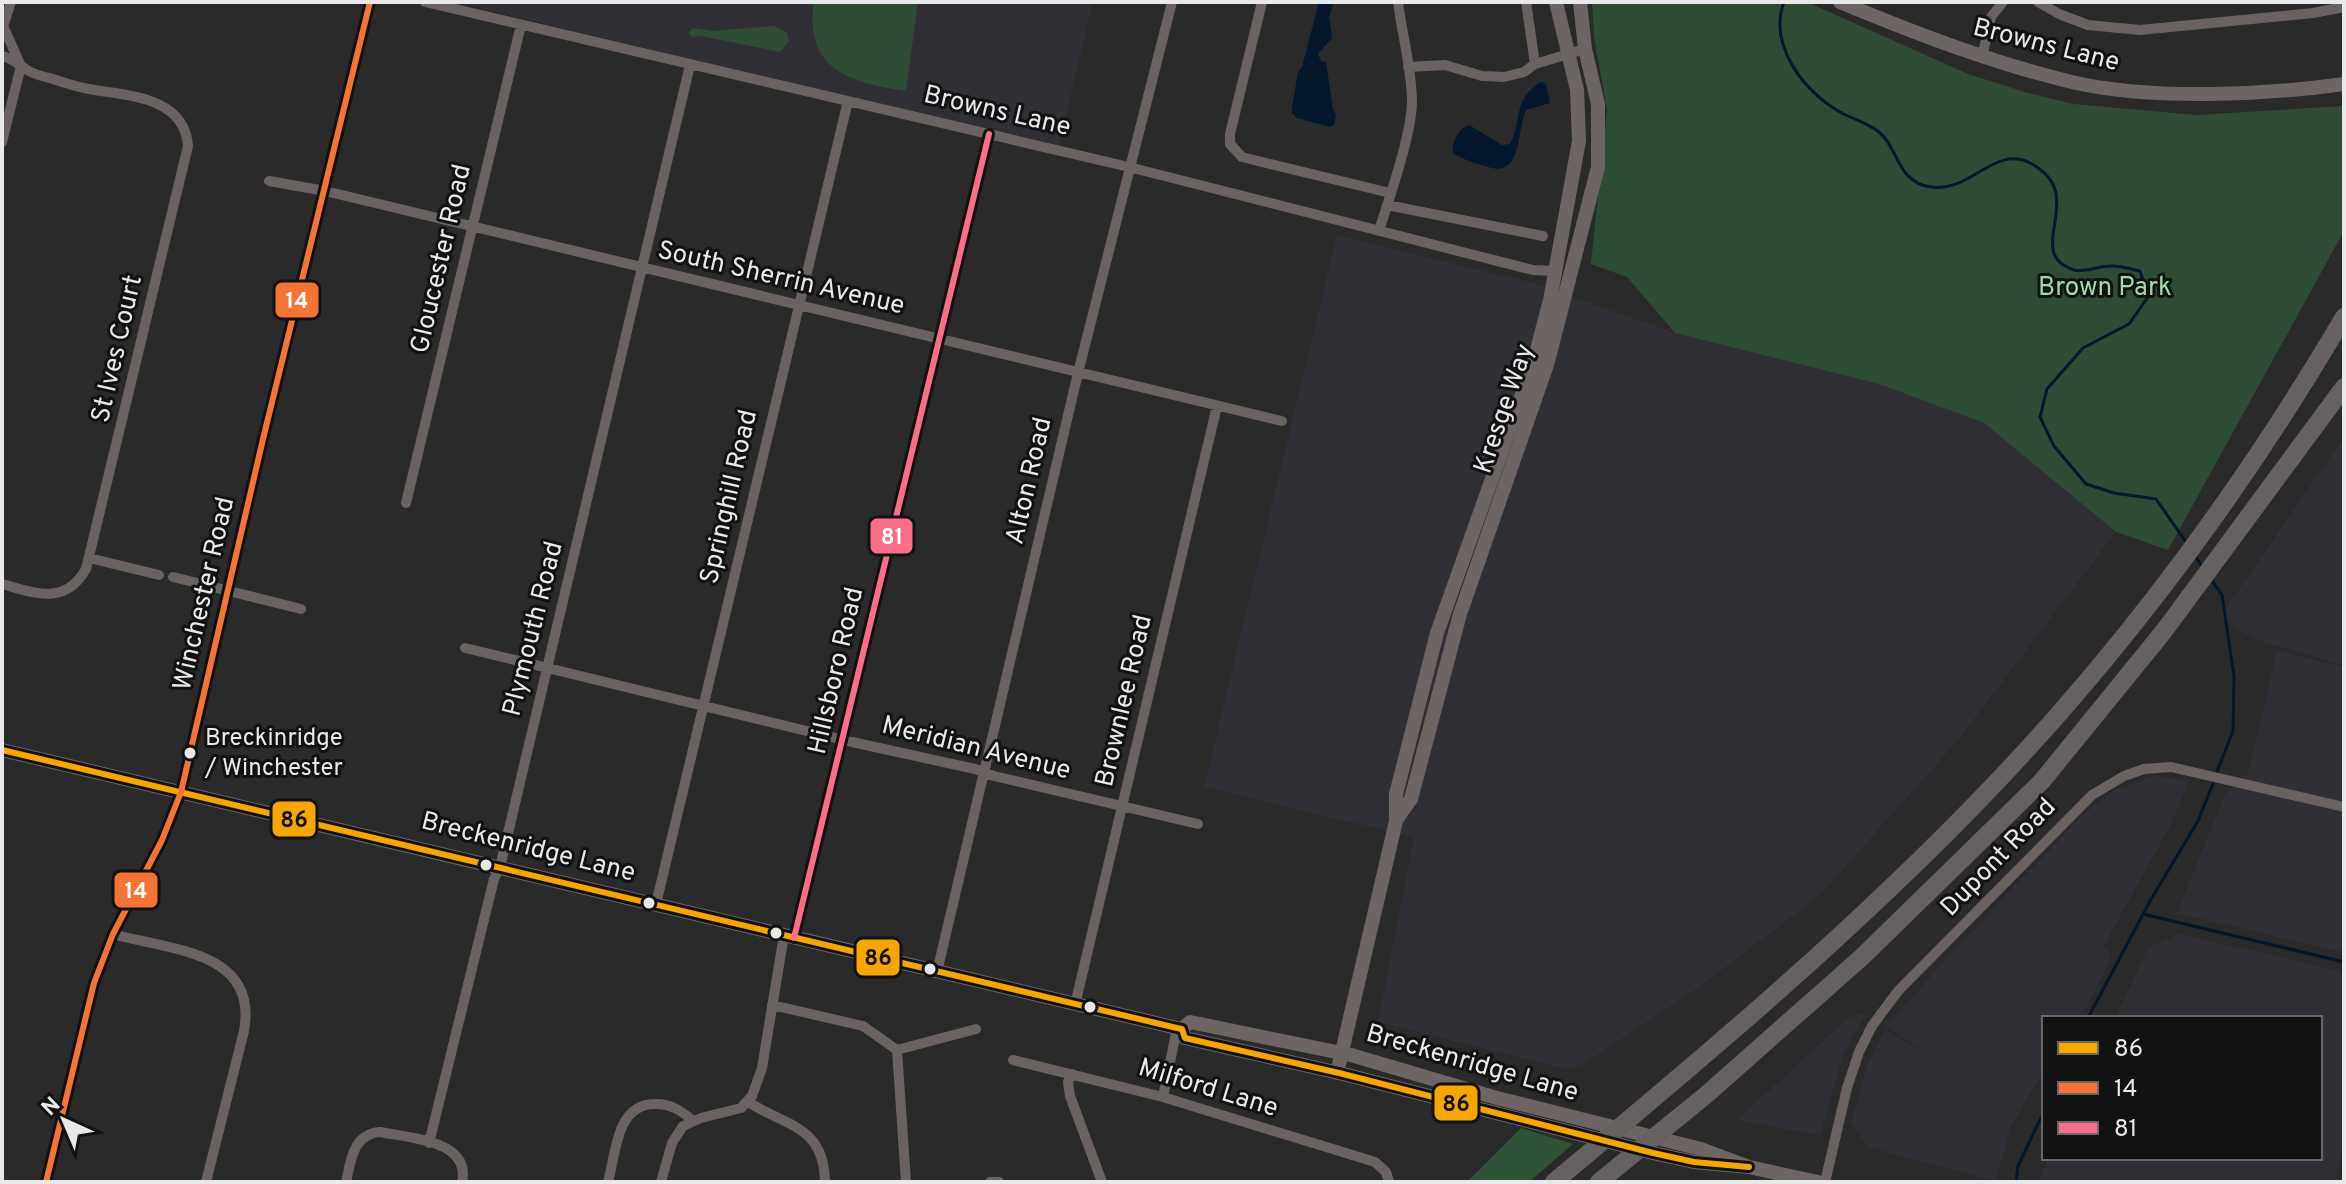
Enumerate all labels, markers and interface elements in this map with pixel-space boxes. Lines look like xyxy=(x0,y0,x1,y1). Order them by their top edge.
street label: Browns Lane xyxy=(1969,12,2123,80)
street label: Browns Lane xyxy=(920,79,1074,145)
street label: Gloucester Road xyxy=(404,161,480,357)
street label: South Sherrin Avenue xyxy=(654,235,908,323)
street label: St Ives Court xyxy=(85,272,151,426)
park label: Brown Park xyxy=(2038,272,2172,305)
line badge: 14 xyxy=(274,281,320,319)
text: 14 xyxy=(286,289,308,316)
street label: Kresge Way xyxy=(1467,340,1543,478)
street label: Springhill Road xyxy=(694,407,766,587)
street label: Alton Road xyxy=(999,414,1061,548)
street label: Winchester Road xyxy=(167,494,243,694)
line badge: 81 xyxy=(869,517,914,555)
text: 81 xyxy=(881,525,903,552)
street label: Plymouth Road xyxy=(496,538,572,720)
street label: Hillsboro Road xyxy=(802,584,872,758)
street label: Brownlee Road xyxy=(1089,612,1161,790)
street label: Meridian Avenue xyxy=(878,710,1074,788)
place label: Breckinridge / Winchester xyxy=(204,724,343,784)
marker: Breckinridge / Winchester xyxy=(182,745,198,761)
street label: Dupont Road xyxy=(1934,792,2064,924)
line badge: 86 xyxy=(271,800,317,838)
street label: Breckenridge Lane xyxy=(417,805,639,891)
text: 86 xyxy=(280,808,308,835)
unlabelled marker xyxy=(478,857,494,873)
line badge: 14 xyxy=(113,871,159,909)
text: 14 xyxy=(125,879,147,906)
unlabelled marker xyxy=(641,895,657,911)
unlabelled marker xyxy=(768,925,784,941)
line badge: 86 xyxy=(855,938,901,977)
text: 86 xyxy=(864,946,892,973)
unlabelled marker xyxy=(922,961,938,977)
unlabelled marker xyxy=(1082,999,1098,1015)
legend xyxy=(2042,1016,2322,1160)
street label: Breckenridge Lane xyxy=(1362,1018,1582,1110)
text: 86 xyxy=(2114,1035,2143,1065)
street label: Milford Lane xyxy=(1134,1052,1282,1126)
text: 14 xyxy=(2114,1075,2137,1105)
north arrow xyxy=(24,1080,104,1160)
line badge: 86 xyxy=(1433,1084,1479,1122)
text: N xyxy=(37,1092,67,1123)
text: 86 xyxy=(1442,1092,1470,1119)
text: 81 xyxy=(2114,1115,2138,1145)

